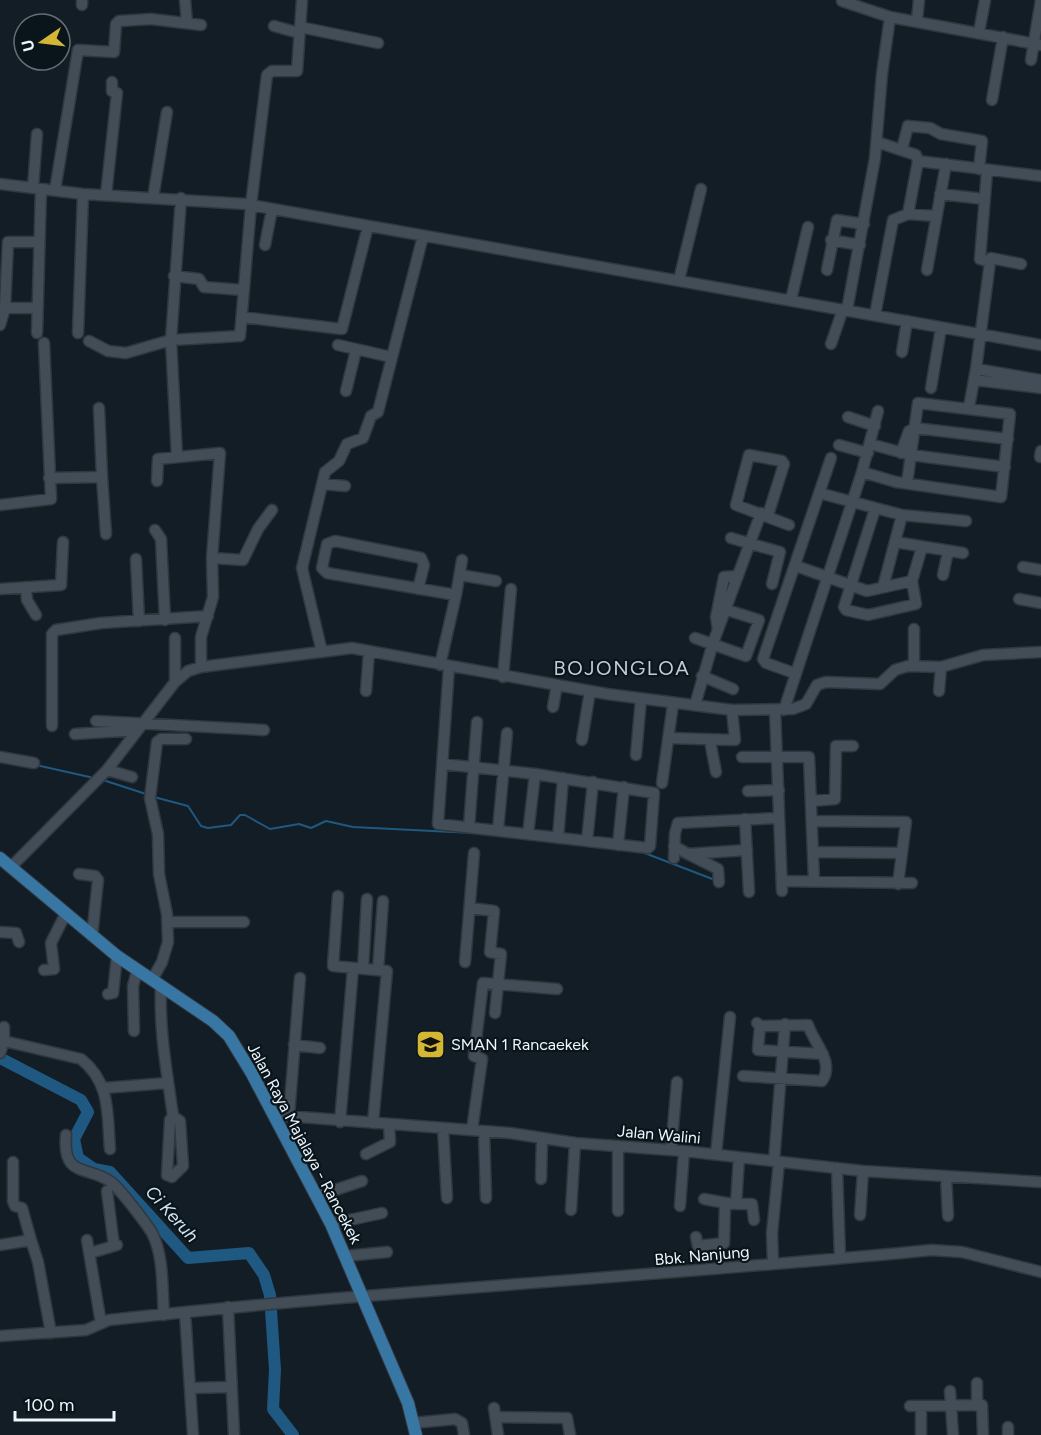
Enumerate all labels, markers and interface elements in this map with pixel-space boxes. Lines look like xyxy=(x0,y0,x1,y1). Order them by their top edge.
north arrow xyxy=(12,12,72,72)
text: U xyxy=(17,38,39,53)
district label: BOJONGLOA xyxy=(554,656,690,680)
school or university icon: SMAN 1 Rancaekek xyxy=(414,1028,446,1060)
place label: SMAN 1 Rancaekek xyxy=(451,1035,589,1054)
street label: Jalan Raya Majalaya - Rancekek xyxy=(243,1040,366,1247)
street label: Jalan Walini xyxy=(616,1121,701,1148)
water label: Ci Keruh xyxy=(141,1181,203,1247)
street label: Bbk. Nanjung xyxy=(654,1242,750,1269)
scale bar xyxy=(15,1384,114,1422)
text: 100 m xyxy=(24,1394,74,1416)

